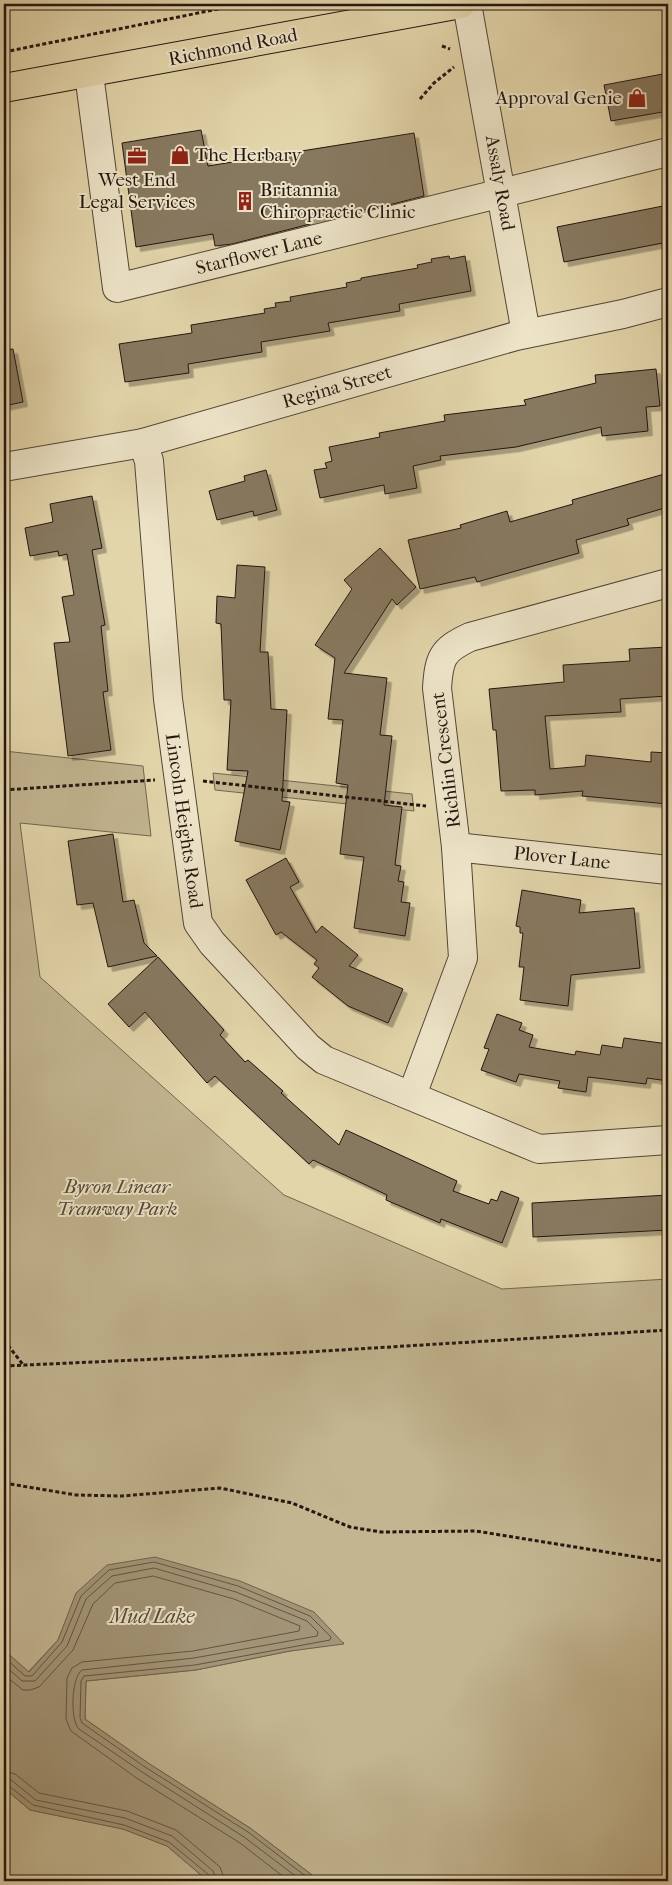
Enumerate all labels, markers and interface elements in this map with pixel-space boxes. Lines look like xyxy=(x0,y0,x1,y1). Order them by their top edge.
street label: Richmond Road xyxy=(167,24,300,70)
place label: Approval Genie xyxy=(495,87,622,109)
shop icon: Approval Genie xyxy=(626,87,648,109)
street label: Assaly Road xyxy=(481,133,519,233)
shop icon: The Herbary xyxy=(169,144,191,166)
place label: The Herbary xyxy=(195,144,302,166)
office icon: West End Legal Services xyxy=(126,145,148,167)
place label: West End Legal Services xyxy=(79,169,195,213)
place label: Britannia Chiropractic Clinic xyxy=(260,179,415,223)
building icon: Britannia Chiropractic Clinic xyxy=(234,190,256,212)
street label: Starflower Lane xyxy=(193,227,325,279)
street label: Regina Street xyxy=(280,361,394,413)
street label: Richlin Crescent xyxy=(427,691,465,829)
street label: Lincoln Heights Road xyxy=(161,732,207,911)
street label: Plover Lane xyxy=(513,842,611,874)
park label: Byron Linear Tramway Park xyxy=(57,1176,177,1220)
water label: Mud Lake xyxy=(108,1605,195,1628)

